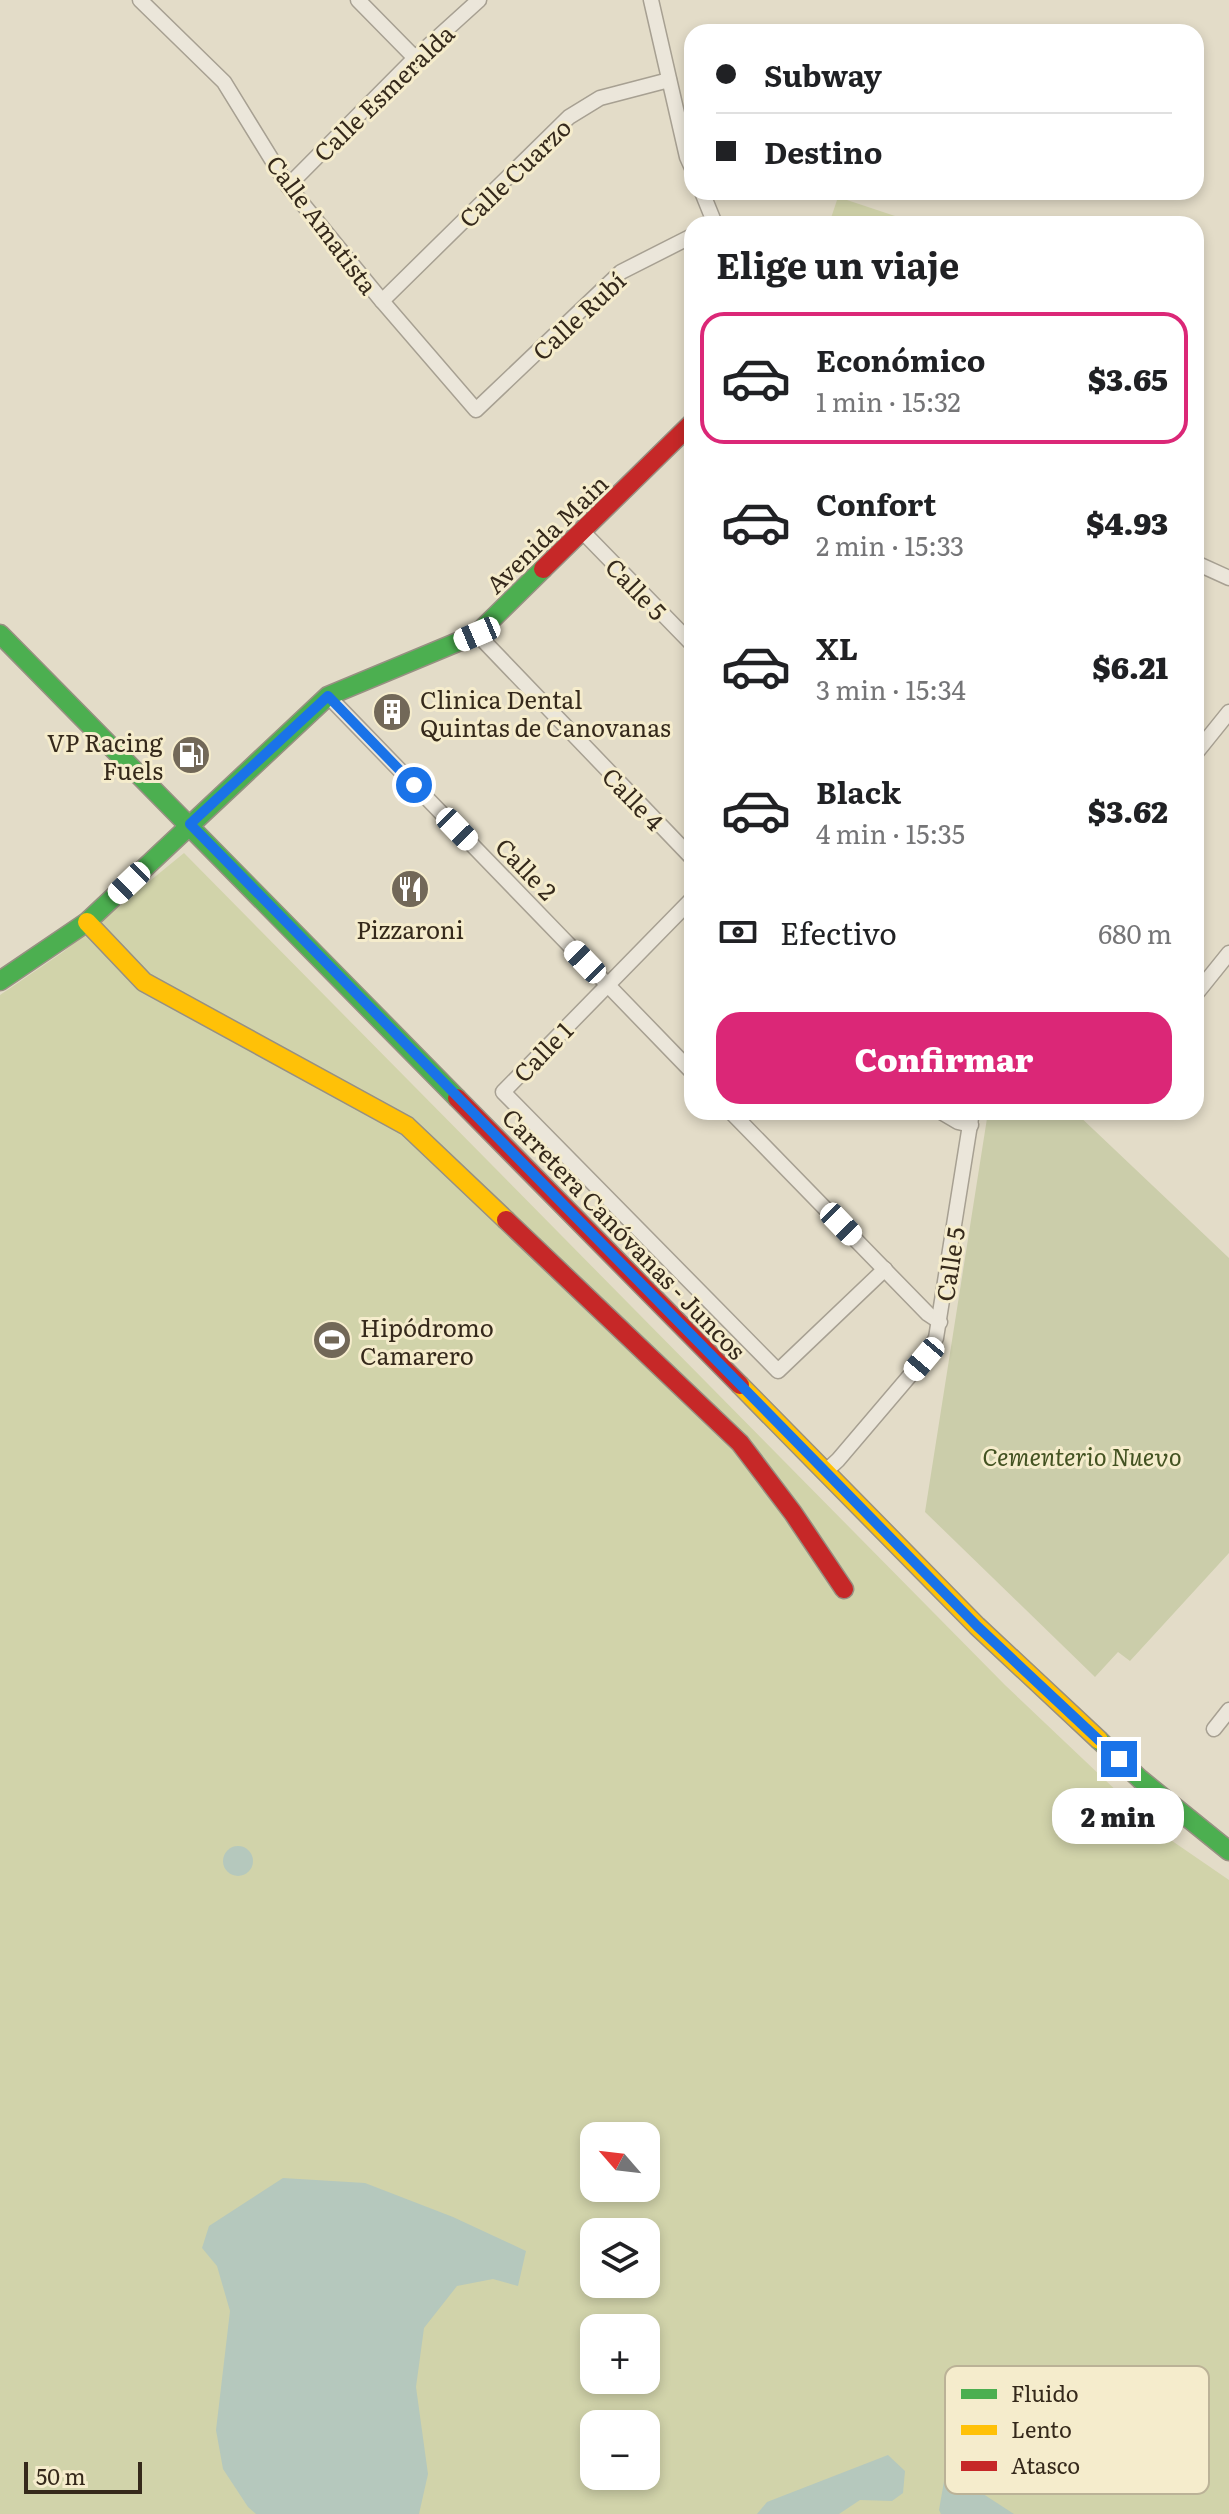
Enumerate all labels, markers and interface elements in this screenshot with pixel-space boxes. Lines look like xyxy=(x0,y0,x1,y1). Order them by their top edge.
street label: Calle Esmeralda xyxy=(305,16,461,168)
text: Subway xyxy=(764,52,882,96)
street label: Calle Cuarzo xyxy=(450,109,578,235)
text: Destino xyxy=(764,129,882,173)
street label: Calle Amatista xyxy=(259,147,387,301)
text: Elige un viaje xyxy=(716,237,959,290)
street label: Calle Rubí xyxy=(524,263,632,367)
text: Económico xyxy=(816,337,985,381)
icon: car xyxy=(720,342,792,414)
text: $3.65 xyxy=(1088,356,1168,400)
text: 1 min · 15:32 xyxy=(816,381,961,420)
street label: Avenida Main xyxy=(477,465,615,600)
text: Confort xyxy=(816,481,937,525)
icon: car xyxy=(720,486,792,558)
text: $4.93 xyxy=(1086,500,1168,544)
text: 2 min · 15:33 xyxy=(816,525,964,564)
street label: Calle 5 xyxy=(598,549,676,627)
car xyxy=(450,614,504,654)
text: XL xyxy=(816,625,858,669)
icon: car xyxy=(720,630,792,702)
text: $6.21 xyxy=(1092,644,1168,688)
text: 3 min · 15:34 xyxy=(816,669,966,708)
place label: Clinica Dental Quintas de Canovanas xyxy=(420,681,671,744)
building icon: Clinica Dental Quintas de Canovanas xyxy=(371,691,413,733)
place label: VP Racing Fuels xyxy=(47,724,164,787)
fuel station icon: VP Racing Fuels xyxy=(170,734,212,776)
street label: Calle 4 xyxy=(595,759,673,837)
route start xyxy=(396,767,432,803)
text: Black xyxy=(816,769,901,813)
icon: car xyxy=(720,774,792,846)
text: $3.62 xyxy=(1088,788,1168,832)
car xyxy=(432,803,482,855)
text: 4 min · 15:35 xyxy=(816,813,965,852)
street label: Calle 2 xyxy=(488,829,566,907)
car xyxy=(103,858,155,908)
restaurant icon: Pizzaroni xyxy=(389,868,431,910)
icon: cash xyxy=(716,910,760,954)
text: Efectivo xyxy=(780,910,897,954)
place label: Pizzaroni xyxy=(356,911,464,946)
text: 680 m xyxy=(1098,913,1172,952)
car xyxy=(560,936,610,988)
button: Confirmar xyxy=(716,1012,1172,1104)
street label: Calle 1 xyxy=(504,1013,580,1089)
street label: Carretera Canóvanas - Juncos xyxy=(495,1099,755,1367)
car xyxy=(816,1198,866,1250)
street label: Calle 5 xyxy=(926,1224,972,1304)
place label: Hipódromo Camarero xyxy=(360,1309,494,1372)
sports icon: Hipódromo Camarero xyxy=(311,1319,353,1361)
car xyxy=(899,1333,949,1385)
park label: Cementerio Nuevo xyxy=(982,1438,1182,1473)
route end xyxy=(1101,1741,1137,1777)
callout: 2 min xyxy=(1053,1787,1185,1843)
text: 2 min xyxy=(1081,1796,1155,1835)
north arrow xyxy=(580,2122,660,2202)
map controls xyxy=(580,2122,660,2490)
button: layers xyxy=(580,2218,660,2298)
button: + xyxy=(580,2314,660,2394)
legend xyxy=(945,2366,1209,2494)
text: Fluido xyxy=(1011,2376,1079,2409)
button: − xyxy=(580,2410,660,2490)
text: Lento xyxy=(1011,2412,1072,2445)
text: Atasco xyxy=(1011,2448,1080,2481)
scale bar xyxy=(24,2458,142,2494)
text: 50 m xyxy=(36,2459,86,2492)

